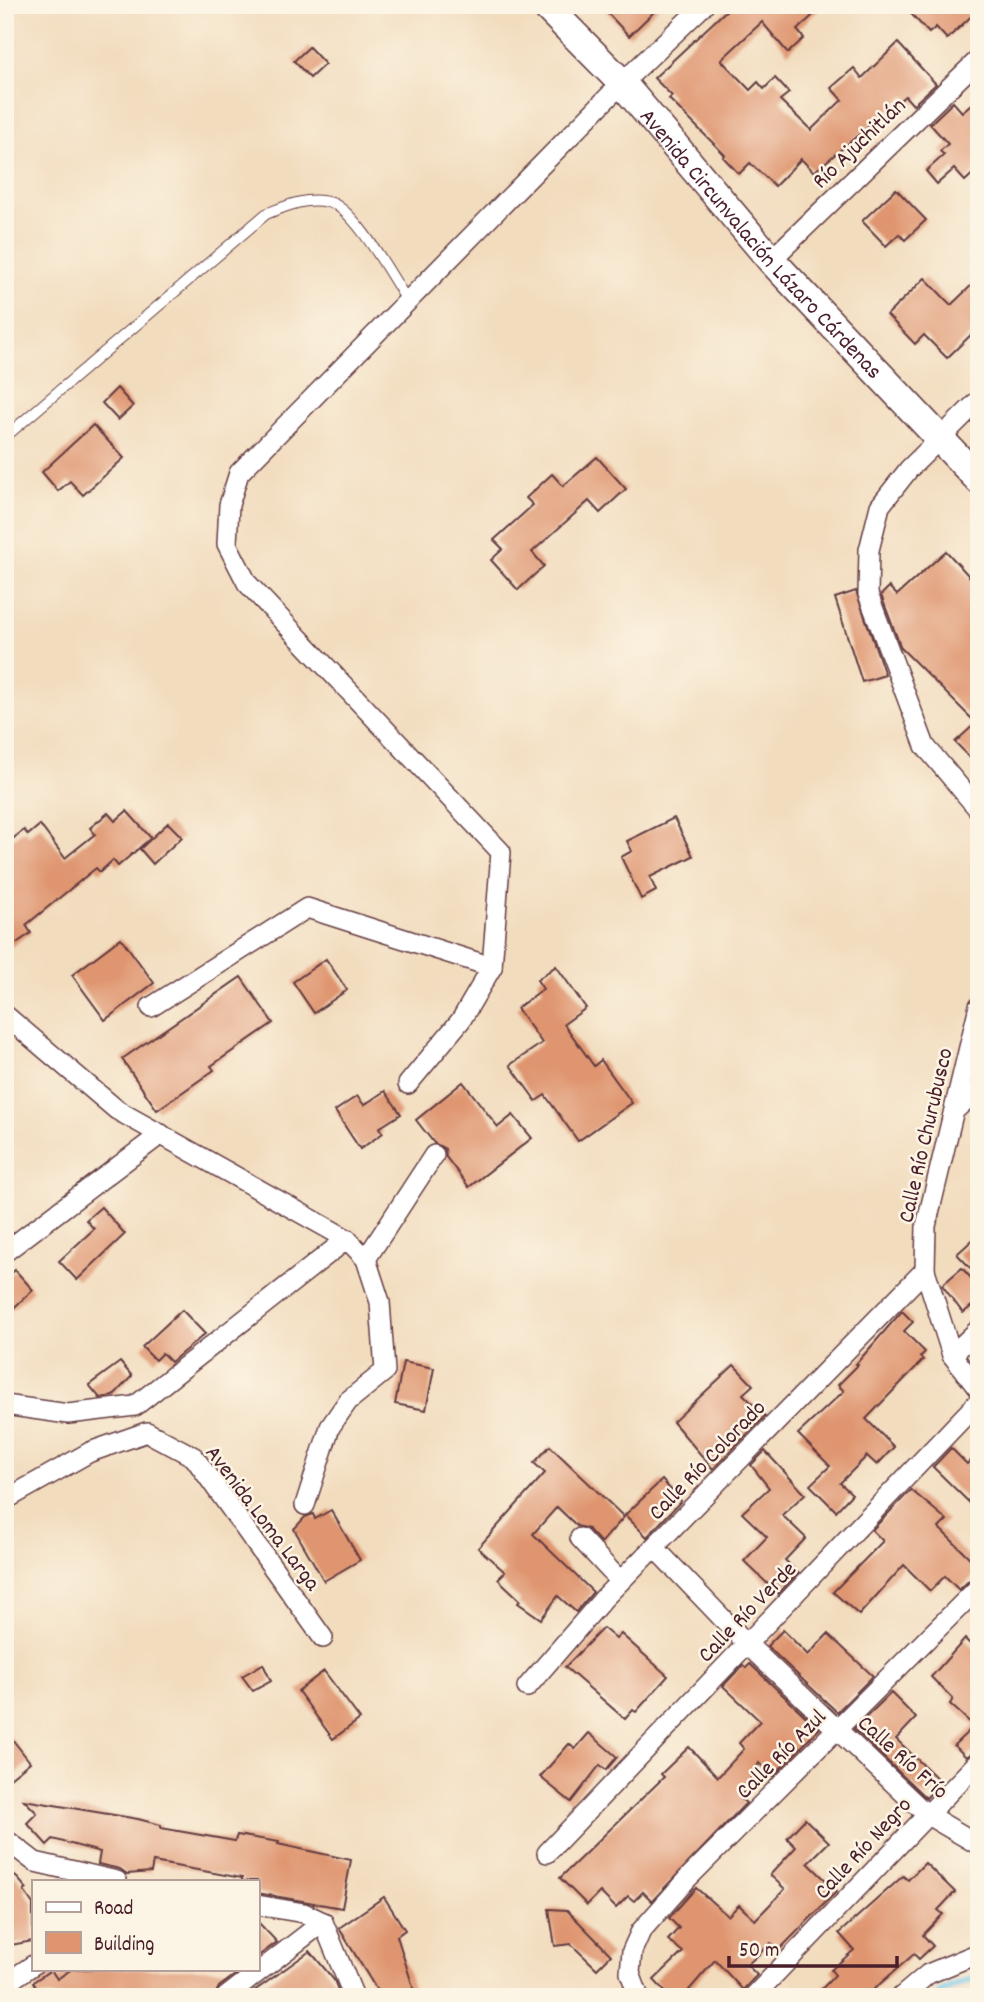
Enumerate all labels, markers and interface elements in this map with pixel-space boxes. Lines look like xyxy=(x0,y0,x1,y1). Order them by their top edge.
street label: Río Ajuchitlán xyxy=(806,91,915,198)
street label: Avenida Circunvalación Lázaro Cárdenas xyxy=(630,102,888,388)
street label: Calle Río Churubusco xyxy=(891,1045,964,1227)
street label: Calle Río Colorado xyxy=(642,1393,775,1529)
street label: Avenida Loma Larga xyxy=(195,1439,328,1600)
street label: Calle Río Verde xyxy=(691,1555,806,1672)
street label: Calle Río Azul xyxy=(730,1702,836,1808)
street label: Calle Río Frío xyxy=(849,1709,955,1809)
street label: Calle Río Negro xyxy=(808,1791,921,1908)
legend xyxy=(32,1880,259,1970)
text: Road xyxy=(94,1895,133,1925)
scale bar xyxy=(729,1925,897,1969)
text: Building xyxy=(94,1931,154,1961)
text: 50 m xyxy=(739,1937,779,1967)

